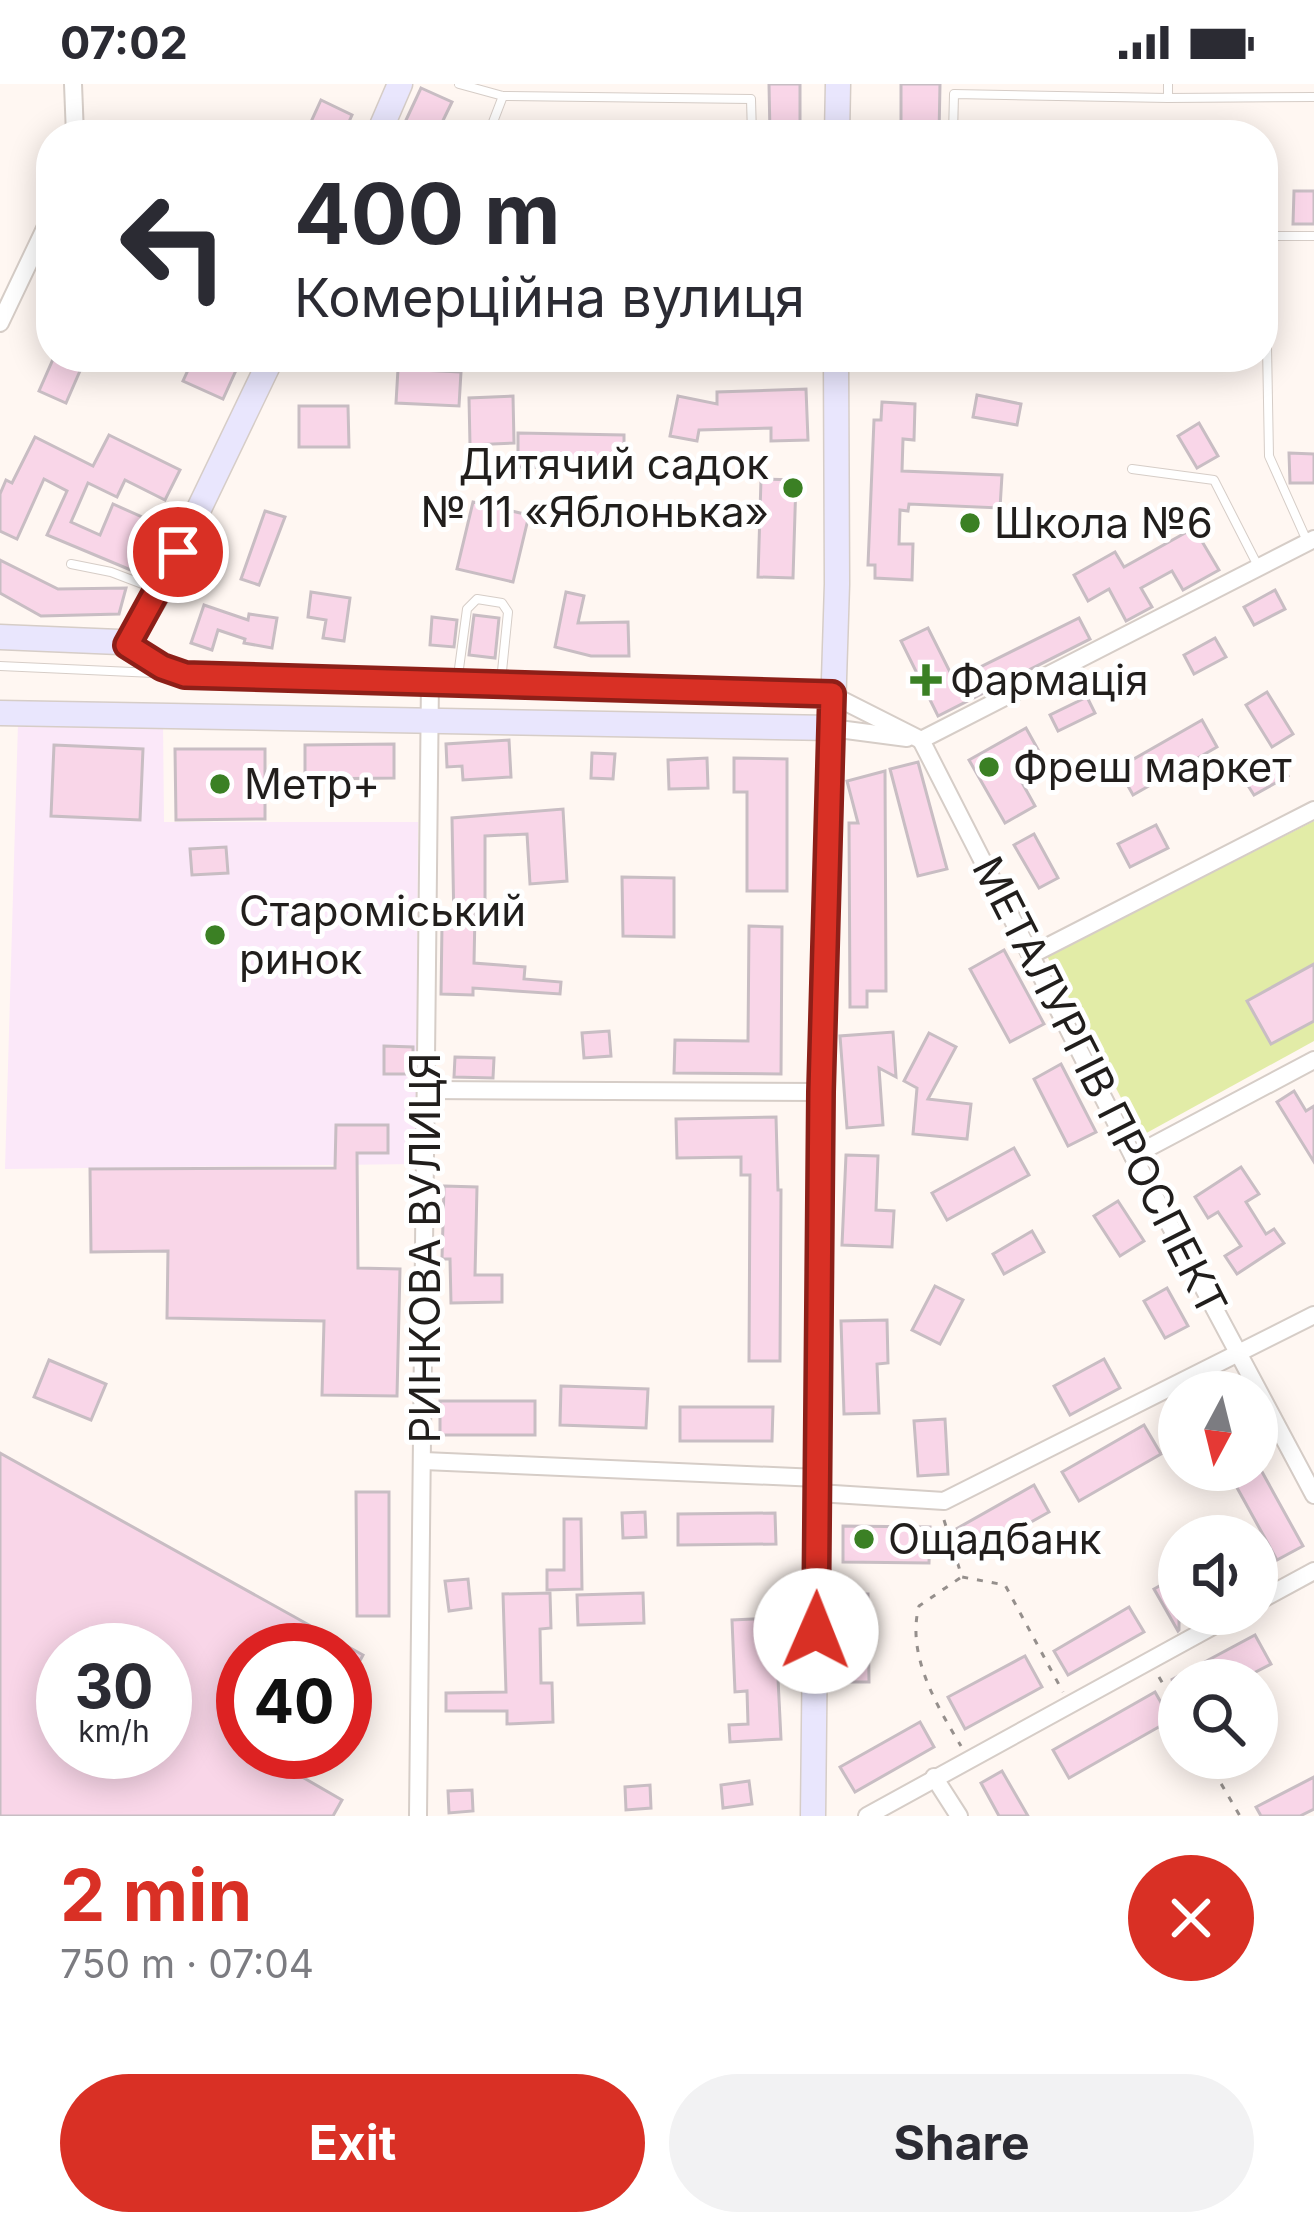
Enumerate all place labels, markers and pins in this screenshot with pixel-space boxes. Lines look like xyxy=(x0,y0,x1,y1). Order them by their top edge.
place label: Дитячий садок № 11 «Яблонька» xyxy=(421,438,769,537)
marker: Дитячий садок № 11 «Яблонька» xyxy=(780,475,806,501)
place label: Школа №6 xyxy=(994,497,1213,548)
pin xyxy=(127,501,229,603)
marker: Школа №6 xyxy=(957,510,983,536)
place label: Фармація xyxy=(950,654,1149,705)
marker: Фармація xyxy=(913,667,939,693)
place label: Фреш маркет xyxy=(1013,741,1292,792)
marker: Фреш маркет xyxy=(976,754,1002,780)
place label: Метр+ xyxy=(244,758,380,809)
marker: Метр+ xyxy=(207,771,233,797)
place label: Староміський ринок xyxy=(239,885,526,984)
marker: Староміський ринок xyxy=(202,922,228,948)
place label: Ощадбанк xyxy=(888,1513,1102,1564)
marker: Ощадбанк xyxy=(851,1526,877,1552)

